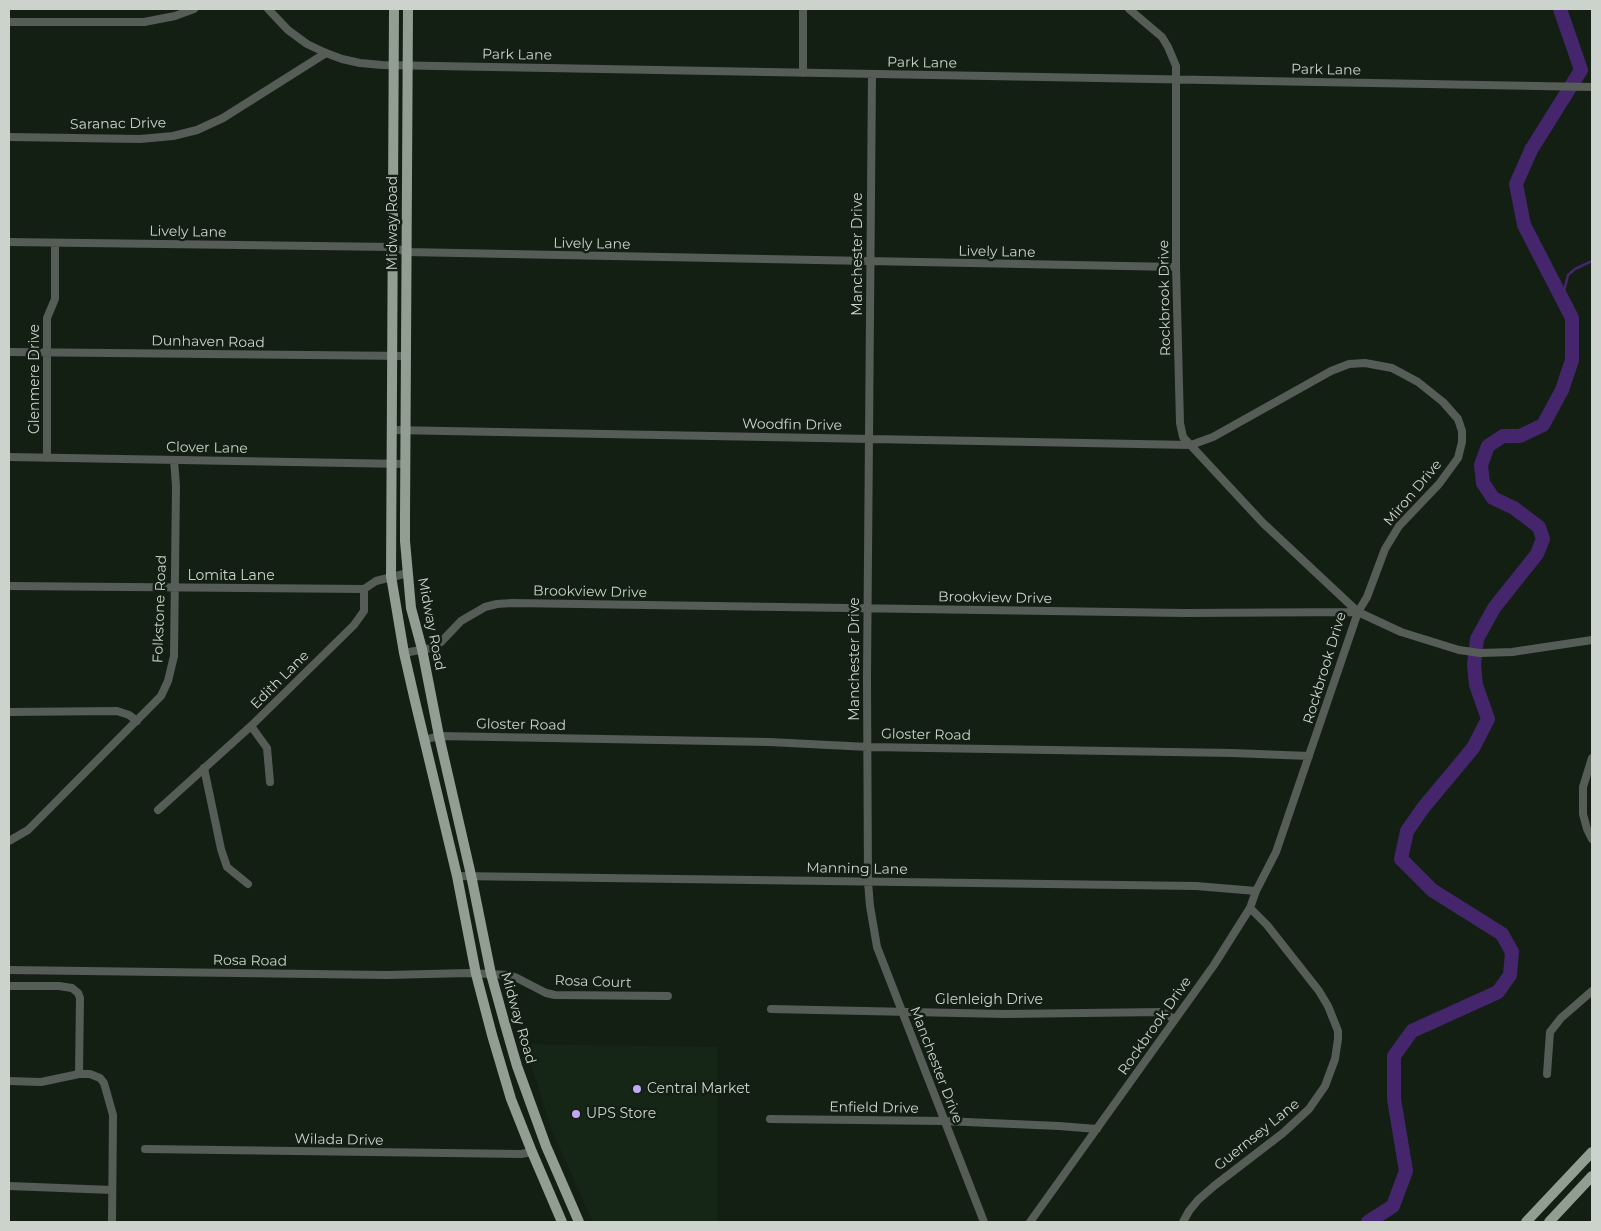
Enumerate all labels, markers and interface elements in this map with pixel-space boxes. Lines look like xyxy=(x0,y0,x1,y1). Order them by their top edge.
street label: Park Lane xyxy=(482,46,552,64)
street label: Park Lane xyxy=(887,54,957,72)
street label: Park Lane xyxy=(1291,61,1361,79)
street label: Saranac Drive xyxy=(70,115,166,133)
street label: Midway Road xyxy=(385,176,401,270)
street label: Manchester Drive xyxy=(850,192,866,316)
street label: Lively Lane xyxy=(149,223,227,241)
street label: Lively Lane xyxy=(553,235,631,253)
street label: Rockbrook Drive xyxy=(1156,240,1174,356)
street label: Lively Lane xyxy=(958,243,1036,261)
street label: Glenmere Drive xyxy=(27,324,43,434)
street label: Dunhaven Road xyxy=(151,333,265,351)
street label: Woodfin Drive xyxy=(742,416,842,434)
street label: Clover Lane xyxy=(166,439,248,457)
street label: Miron Drive xyxy=(1380,457,1446,529)
street label: Folkstone Road xyxy=(150,554,170,664)
street label: Lomita Lane xyxy=(187,568,275,584)
street label: Midway Road xyxy=(414,576,448,672)
street label: Brookview Drive xyxy=(533,583,647,601)
street label: Brookview Drive xyxy=(938,589,1052,607)
street label: Manchester Drive xyxy=(847,597,863,721)
street label: Rockbrook Drive xyxy=(1300,610,1350,726)
street label: Edith Lane xyxy=(247,647,313,713)
street label: Gloster Road xyxy=(476,716,566,734)
street label: Gloster Road xyxy=(881,726,971,744)
street label: Manning Lane xyxy=(806,860,908,878)
street label: Rosa Road xyxy=(213,952,287,970)
street label: Midway Road xyxy=(497,970,539,1066)
street label: Rosa Court xyxy=(554,972,632,992)
street label: Rockbrook Drive xyxy=(1115,974,1195,1078)
street label: Glenleigh Drive xyxy=(935,992,1043,1008)
street label: Manchester Drive xyxy=(906,1004,966,1126)
place label: Central Market xyxy=(647,1081,750,1097)
marker: Central Market xyxy=(631,1083,643,1095)
street label: Guernsey Lane xyxy=(1211,1096,1303,1174)
street label: Enfield Drive xyxy=(829,1099,919,1117)
place label: UPS Store xyxy=(586,1106,656,1122)
marker: UPS Store xyxy=(570,1108,582,1120)
street label: Wilada Drive xyxy=(294,1131,384,1149)

